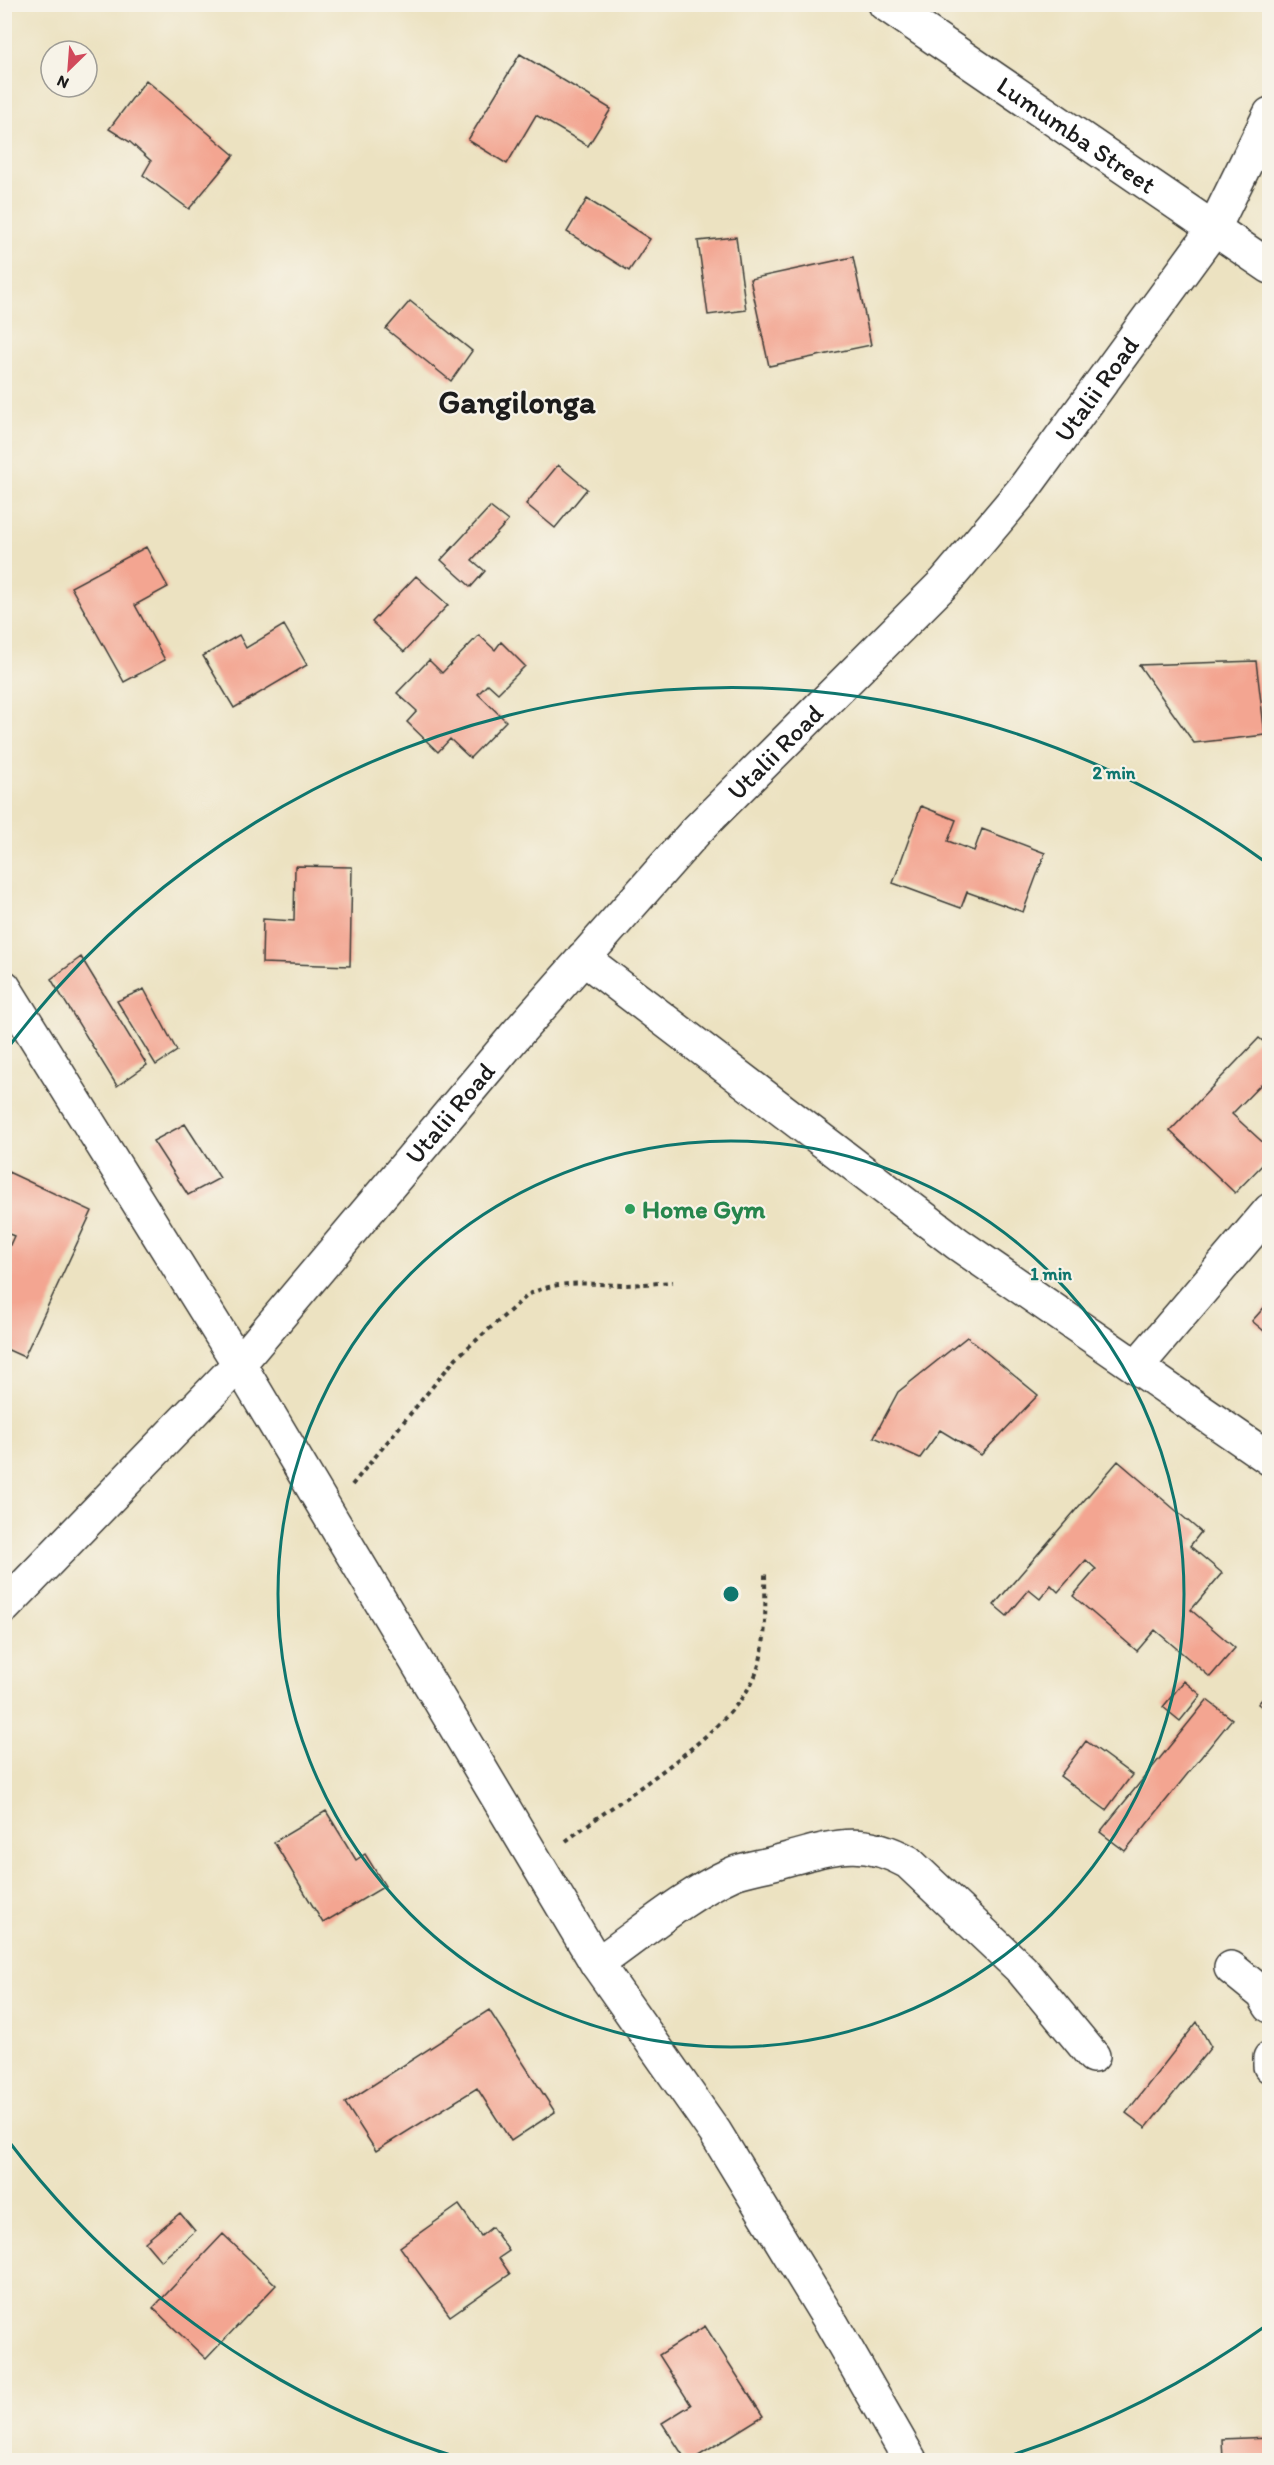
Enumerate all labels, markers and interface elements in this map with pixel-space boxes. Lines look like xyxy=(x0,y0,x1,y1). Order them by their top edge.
north arrow xyxy=(39,39,99,99)
street label: Lumumba Street xyxy=(991,69,1163,201)
text: N xyxy=(54,71,72,93)
street label: Utalii Road xyxy=(1047,329,1146,448)
district label: Gangilonga xyxy=(438,383,596,421)
street label: Utalii Road xyxy=(720,697,830,807)
text: 2 min xyxy=(1093,762,1136,784)
street label: Utalii Road xyxy=(398,1055,502,1170)
place label: Home Gym xyxy=(642,1193,766,1225)
marker: Home Gym xyxy=(623,1202,637,1216)
text: 1 min xyxy=(1030,1263,1072,1285)
centre of rings xyxy=(721,1584,741,1604)

